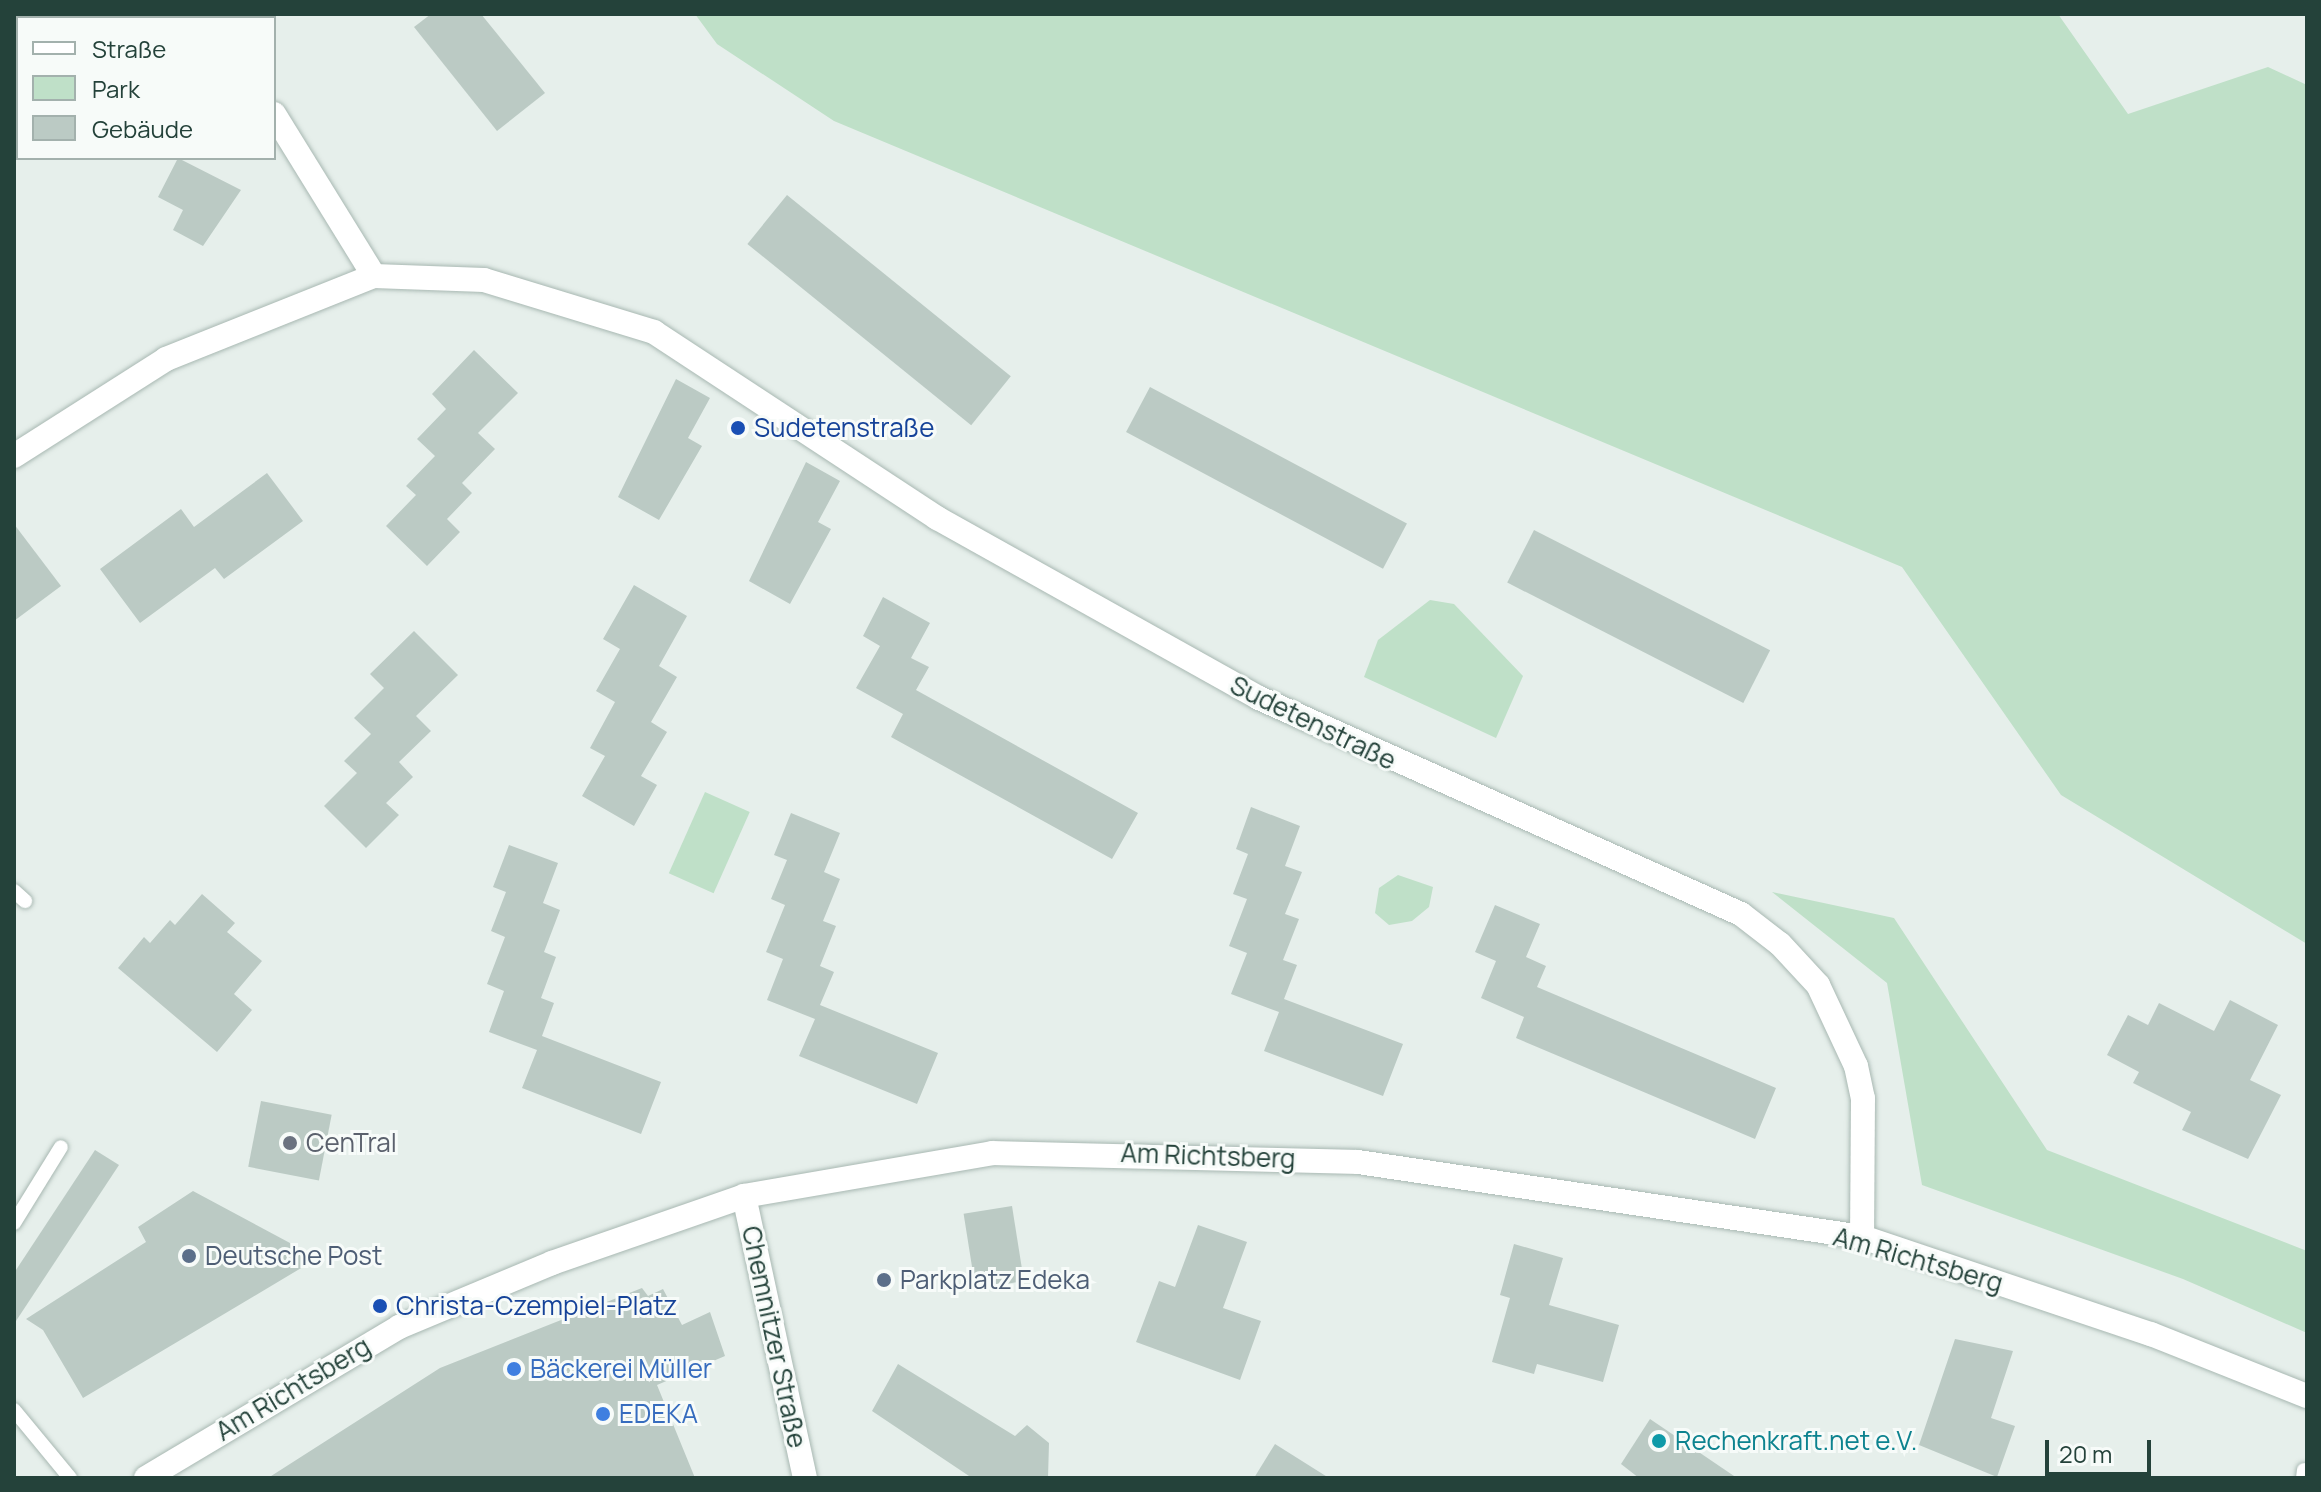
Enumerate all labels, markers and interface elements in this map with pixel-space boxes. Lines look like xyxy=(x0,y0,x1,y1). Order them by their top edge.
legend xyxy=(16,16,276,160)
text: Straße xyxy=(92,32,166,65)
text: Park xyxy=(92,72,140,105)
text: Gebäude xyxy=(92,112,193,145)
place label: Sudetenstraße xyxy=(754,412,934,444)
marker: Sudetenstraße xyxy=(729,419,747,437)
street label: Sudetenstraße xyxy=(1225,669,1401,777)
place label: CenTral xyxy=(306,1127,397,1159)
marker: CenTral xyxy=(281,1134,299,1152)
street label: Am Richtsberg xyxy=(1120,1137,1296,1175)
street label: Am Richtsberg xyxy=(1830,1221,2006,1299)
street label: Chemnitzer Straße xyxy=(735,1223,813,1451)
place label: Deutsche Post xyxy=(205,1240,382,1272)
marker: Deutsche Post xyxy=(180,1247,198,1265)
place label: Parkplatz Edeka xyxy=(900,1264,1090,1296)
marker: Parkplatz Edeka xyxy=(875,1271,893,1289)
place label: Christa-Czempiel-Platz xyxy=(396,1290,677,1322)
marker: Christa-Czempiel-Platz xyxy=(371,1297,389,1315)
street label: Am Richtsberg xyxy=(210,1331,376,1447)
place label: Bäckerei Müller xyxy=(530,1353,712,1385)
marker: Bäckerei Müller xyxy=(505,1360,523,1378)
place label: EDEKA xyxy=(619,1398,698,1430)
marker: EDEKA xyxy=(594,1405,612,1423)
scale bar xyxy=(2049,1424,2155,1474)
place label: Rechenkraft.net e.V. xyxy=(1675,1425,1917,1457)
marker: Rechenkraft.net e.V. xyxy=(1650,1432,1668,1450)
text: 20 m xyxy=(2059,1437,2112,1470)

